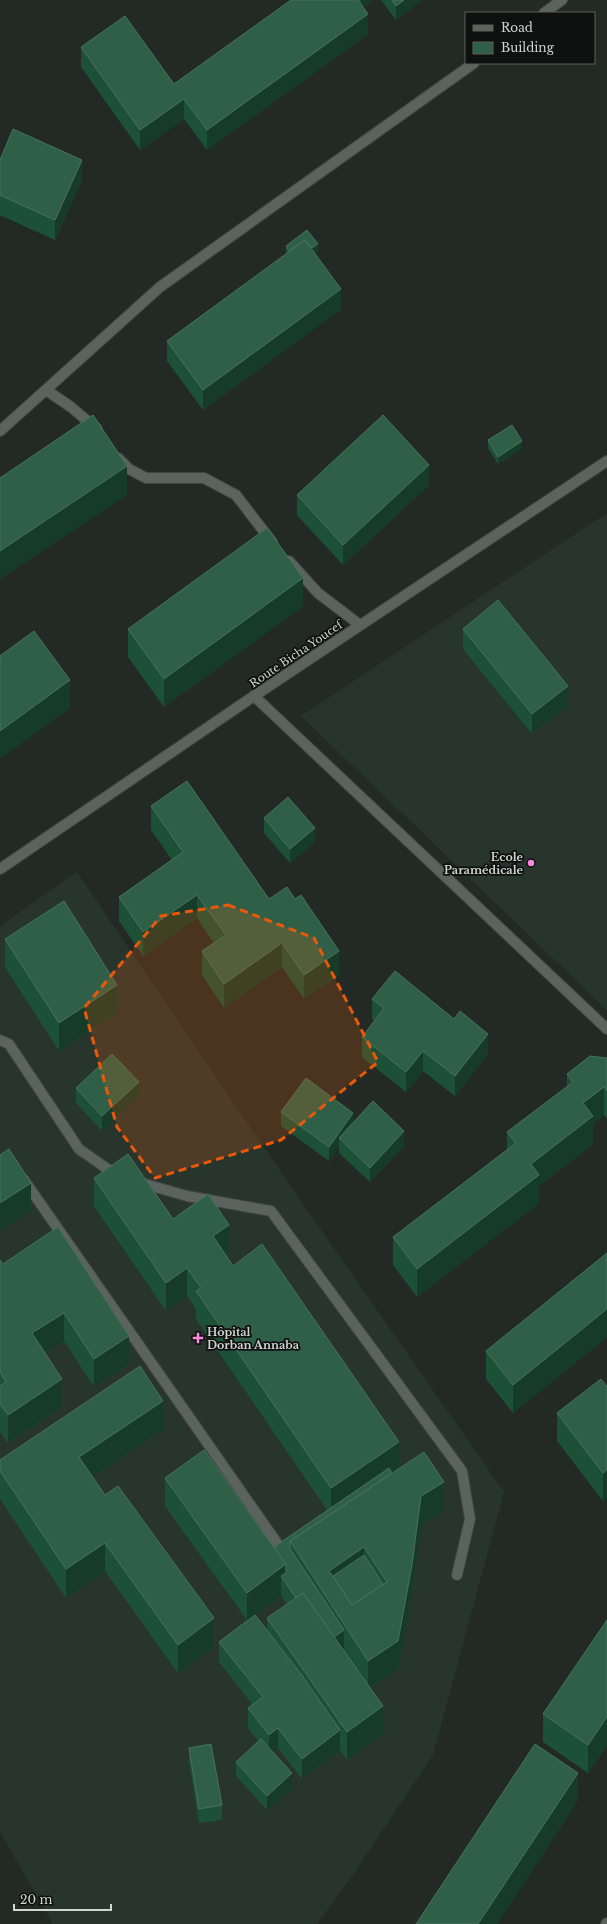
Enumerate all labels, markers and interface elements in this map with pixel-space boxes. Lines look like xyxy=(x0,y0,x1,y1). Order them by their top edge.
legend xyxy=(465,12,595,64)
text: Road xyxy=(501,20,533,35)
text: Building xyxy=(501,40,555,55)
street label: Route Bicha Youcef xyxy=(247,617,346,690)
place label: Ecole Paramédicale xyxy=(444,850,524,877)
marker: Ecole Paramédicale xyxy=(526,858,536,868)
place label: Hôpital Dorban Annaba xyxy=(207,1325,300,1352)
marker: Hôpital Dorban Annaba xyxy=(192,1332,204,1344)
scale bar xyxy=(14,1886,111,1912)
text: 20 m xyxy=(20,1892,52,1907)

